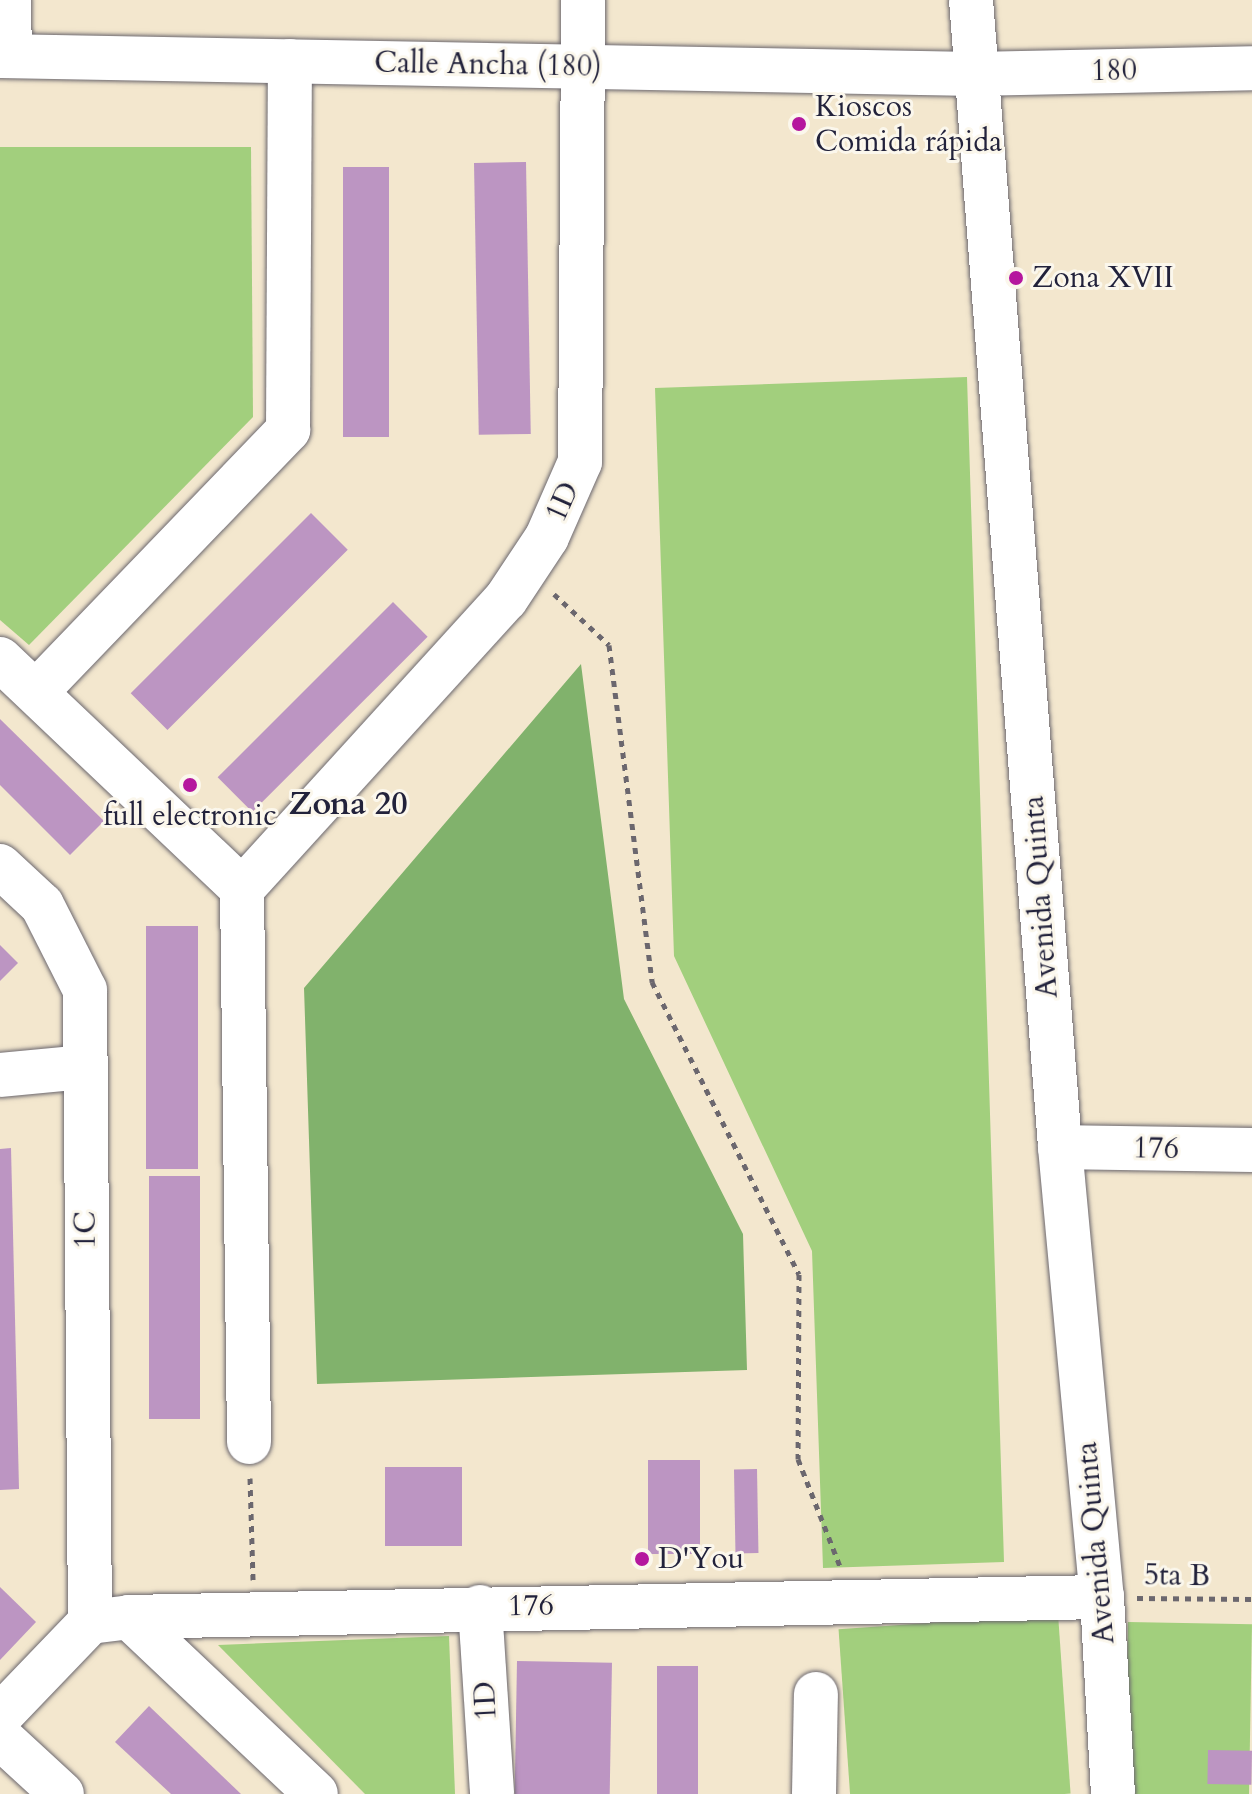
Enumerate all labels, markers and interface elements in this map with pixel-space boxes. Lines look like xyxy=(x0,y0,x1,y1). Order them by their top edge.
street label: Calle Ancha (180) xyxy=(374,45,602,85)
street label: 180 xyxy=(1091,53,1137,89)
place label: Kioscos Comida rápida xyxy=(815,89,1002,160)
marker: Kioscos Comida rápida xyxy=(790,115,808,133)
place label: Zona XVII xyxy=(1032,260,1174,296)
marker: Zona XVII xyxy=(1007,269,1025,287)
street label: 1D xyxy=(538,477,588,527)
marker: full electronic xyxy=(181,776,199,794)
district label: Zona 20 xyxy=(288,785,408,823)
street label: Avenida Quinta xyxy=(1016,795,1066,999)
place label: full electronic xyxy=(103,798,277,834)
street label: 176 xyxy=(1133,1131,1179,1167)
street label: 1C xyxy=(68,1211,104,1249)
street label: Avenida Quinta xyxy=(1069,1440,1123,1646)
place label: D'You xyxy=(658,1541,744,1577)
marker: D'You xyxy=(633,1550,651,1568)
street label: 5ta B xyxy=(1144,1557,1210,1595)
street label: 176 xyxy=(508,1588,554,1624)
street label: 1D xyxy=(467,1680,505,1722)

